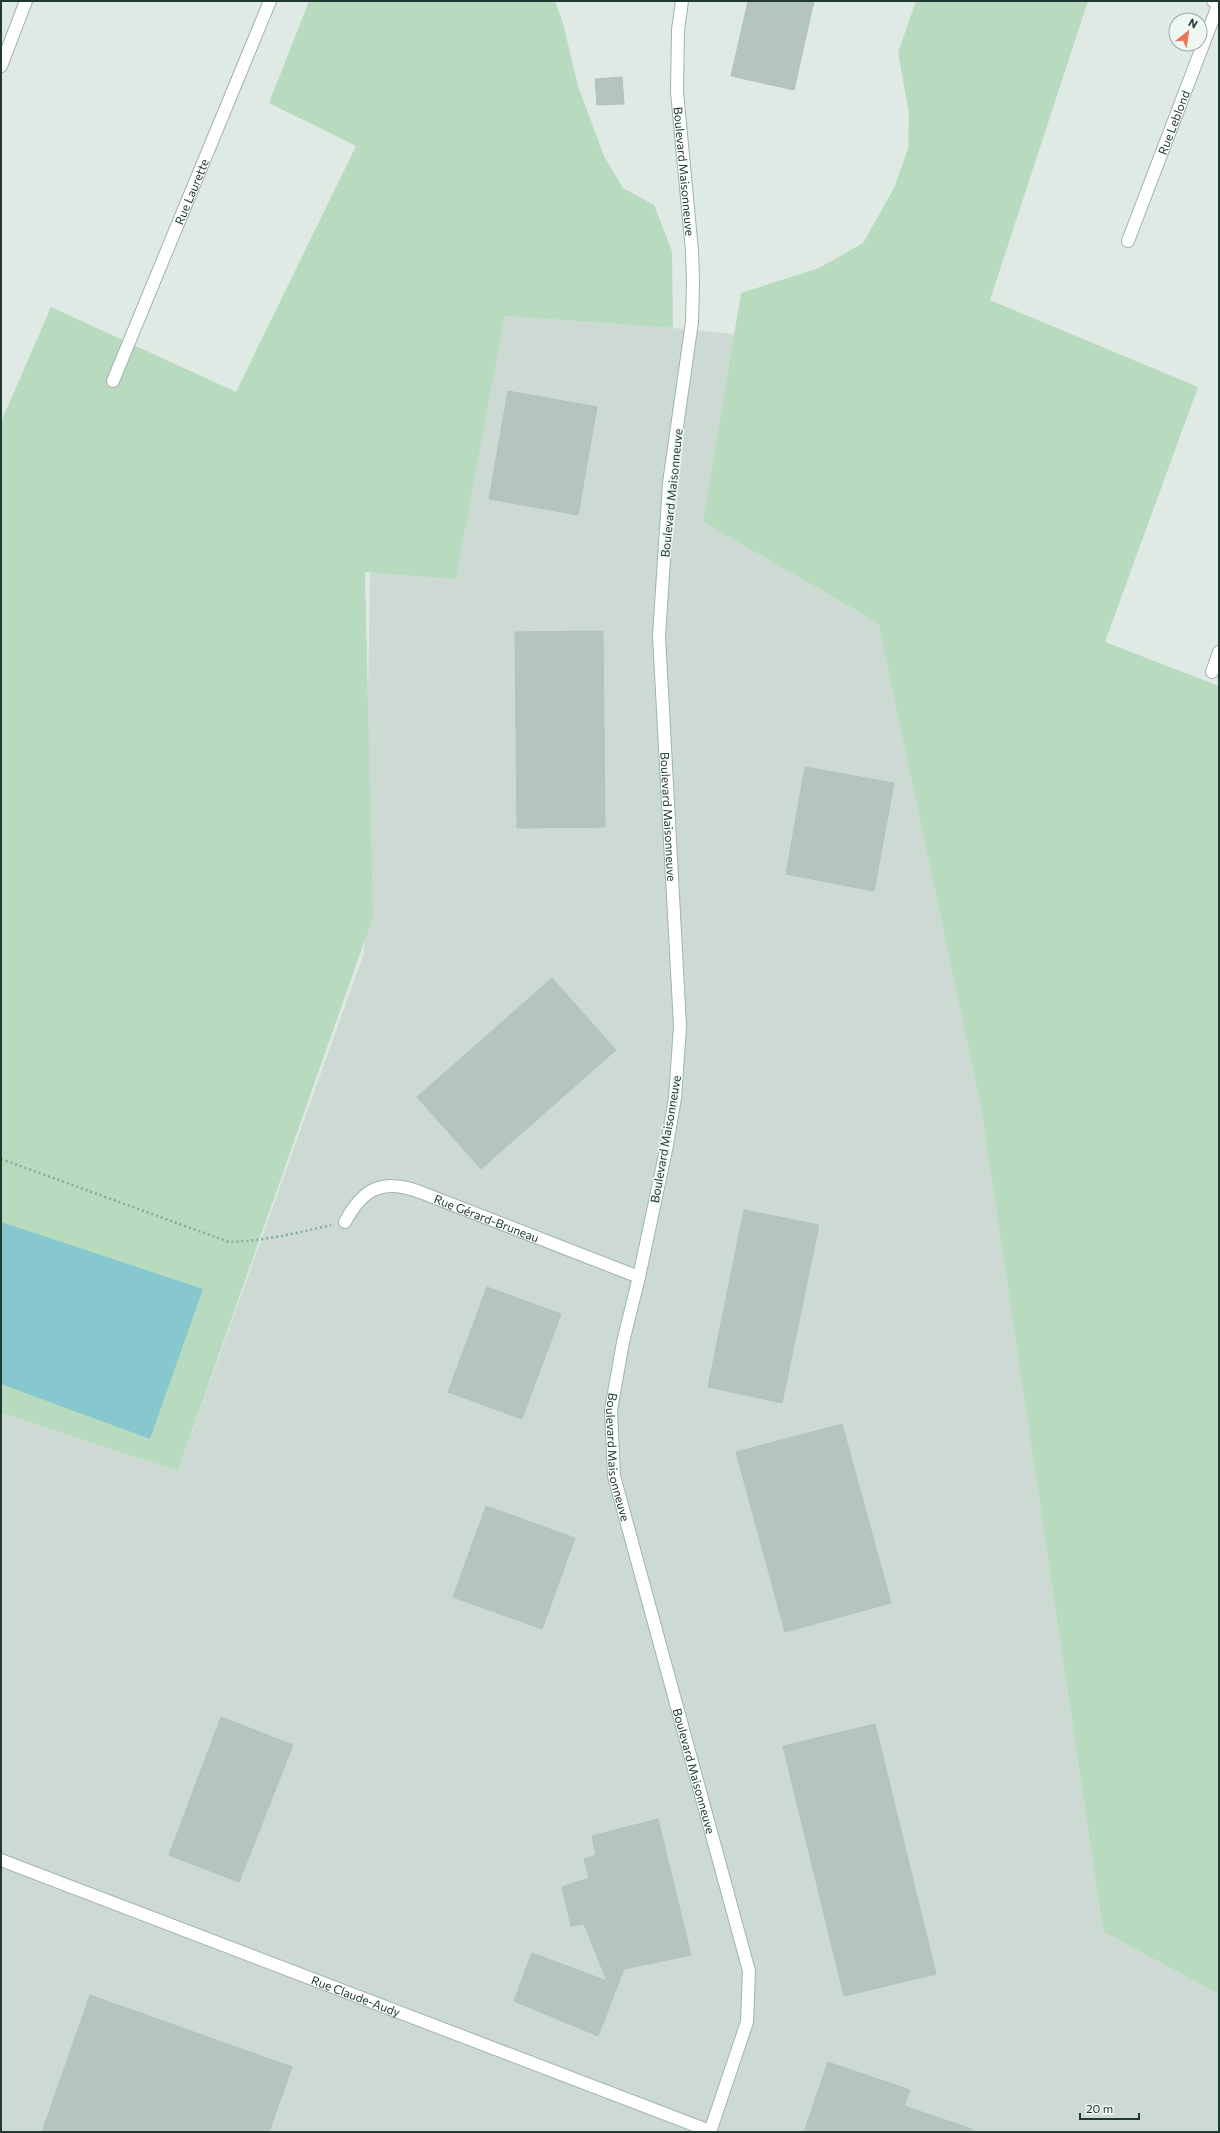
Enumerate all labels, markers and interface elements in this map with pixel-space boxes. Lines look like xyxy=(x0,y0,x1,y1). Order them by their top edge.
north arrow xyxy=(1168,12,1208,52)
text: N xyxy=(1186,15,1200,31)
street label: Rue Leblond xyxy=(1155,88,1192,157)
street label: Boulevard Maisonneuve xyxy=(671,106,698,237)
street label: Rue Laurette xyxy=(171,156,211,227)
street label: Boulevard Maisonneuve xyxy=(657,428,685,558)
street label: Boulevard Maisonneuve xyxy=(658,752,679,882)
street label: Boulevard Maisonneuve xyxy=(647,1074,683,1204)
street label: Rue Gérard-Bruneau xyxy=(432,1191,541,1245)
street label: Boulevard Maisonneuve xyxy=(604,1392,633,1523)
street label: Boulevard Maisonneuve xyxy=(671,1707,718,1835)
street label: Rue Claude-Audy xyxy=(310,1972,402,2019)
scale bar xyxy=(1080,2095,1139,2121)
text: 20 m xyxy=(1086,2101,1113,2115)

